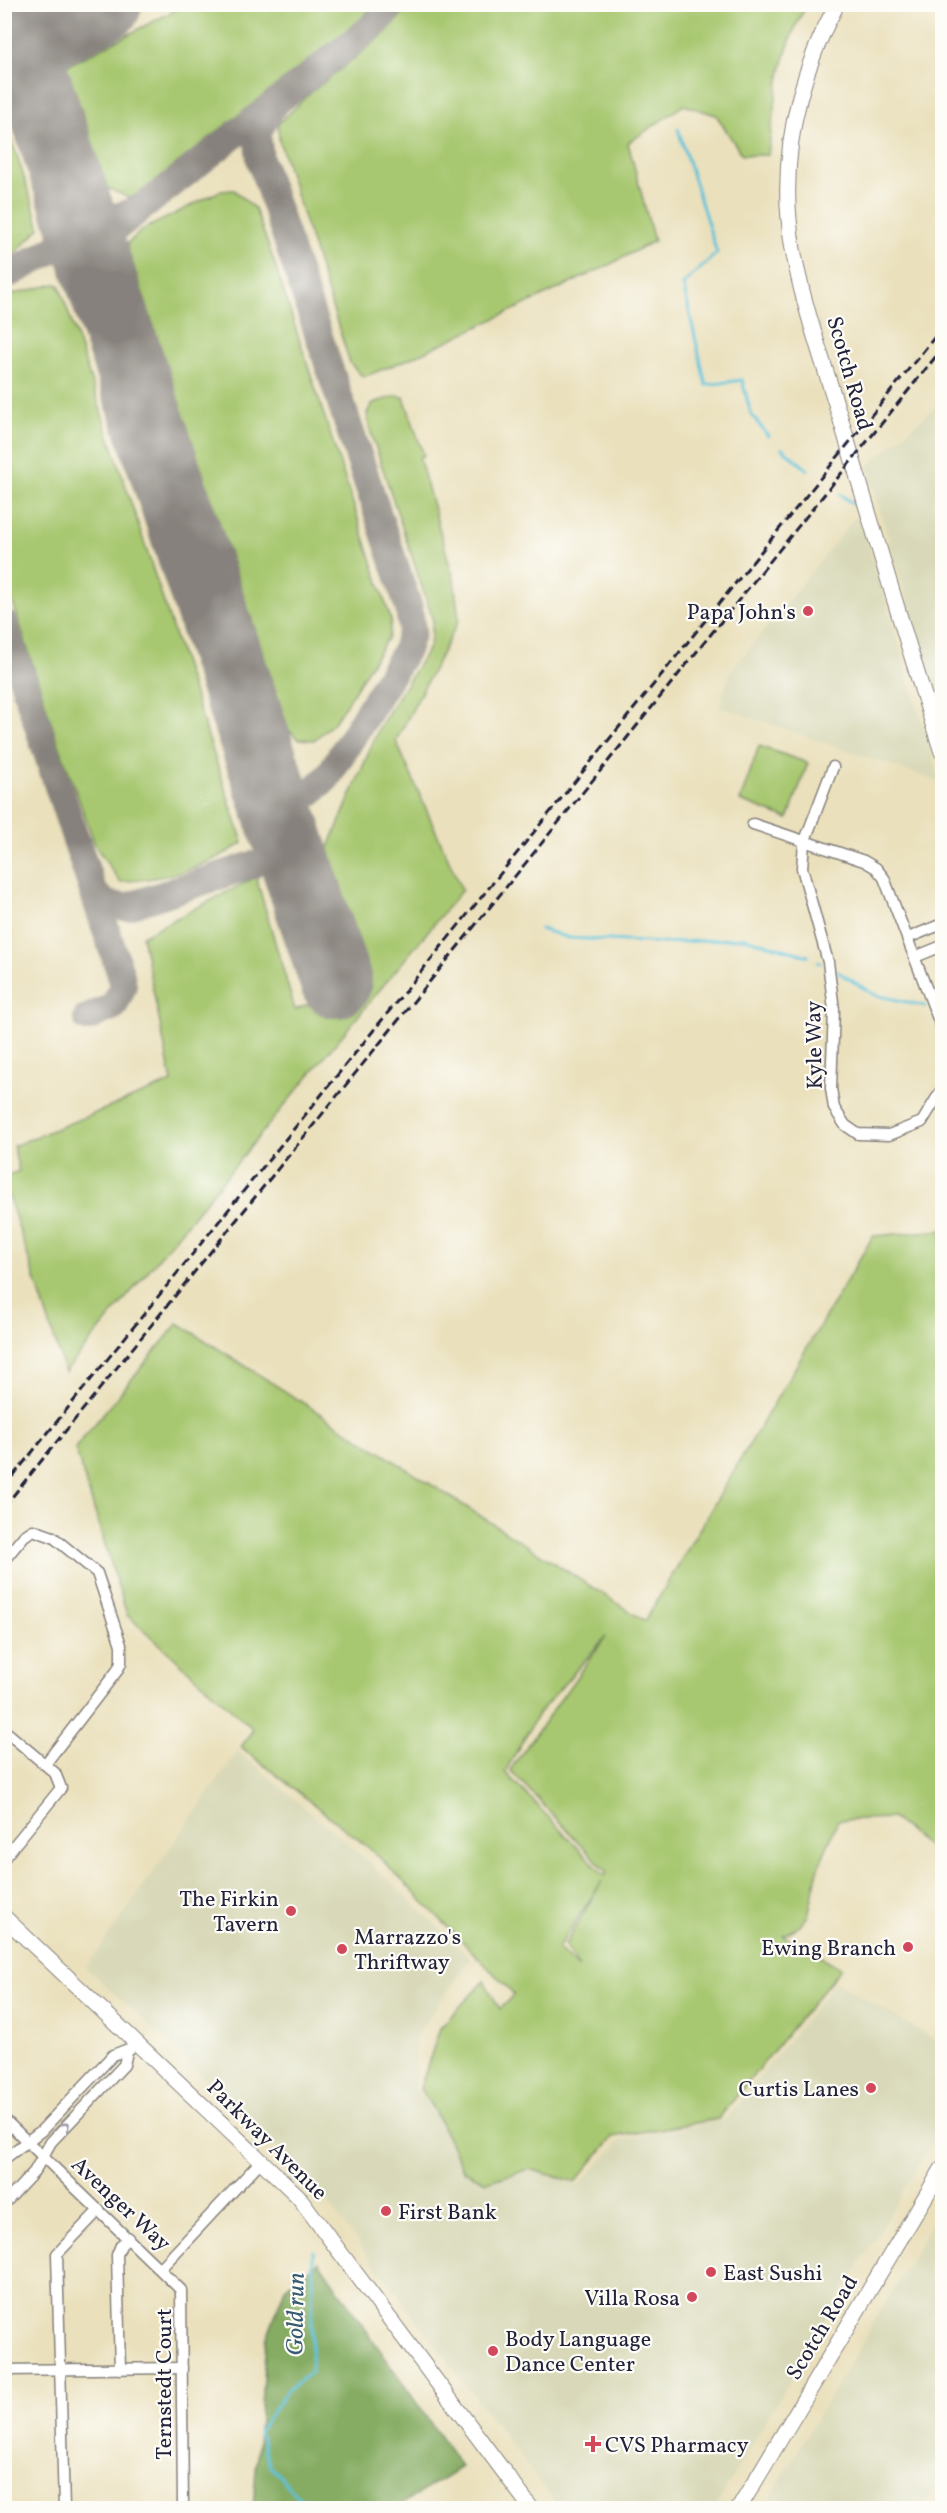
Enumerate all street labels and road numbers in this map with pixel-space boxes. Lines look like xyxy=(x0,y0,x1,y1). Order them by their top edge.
street label: Scotch Road xyxy=(817,313,880,435)
street label: Kyle Way xyxy=(799,1000,832,1090)
street label: Parkway Avenue xyxy=(199,2073,334,2208)
street label: Avenger Way xyxy=(63,2150,177,2259)
street label: Scotch Road xyxy=(780,2270,867,2387)
street label: Ternstedt Court xyxy=(150,2308,181,2460)

